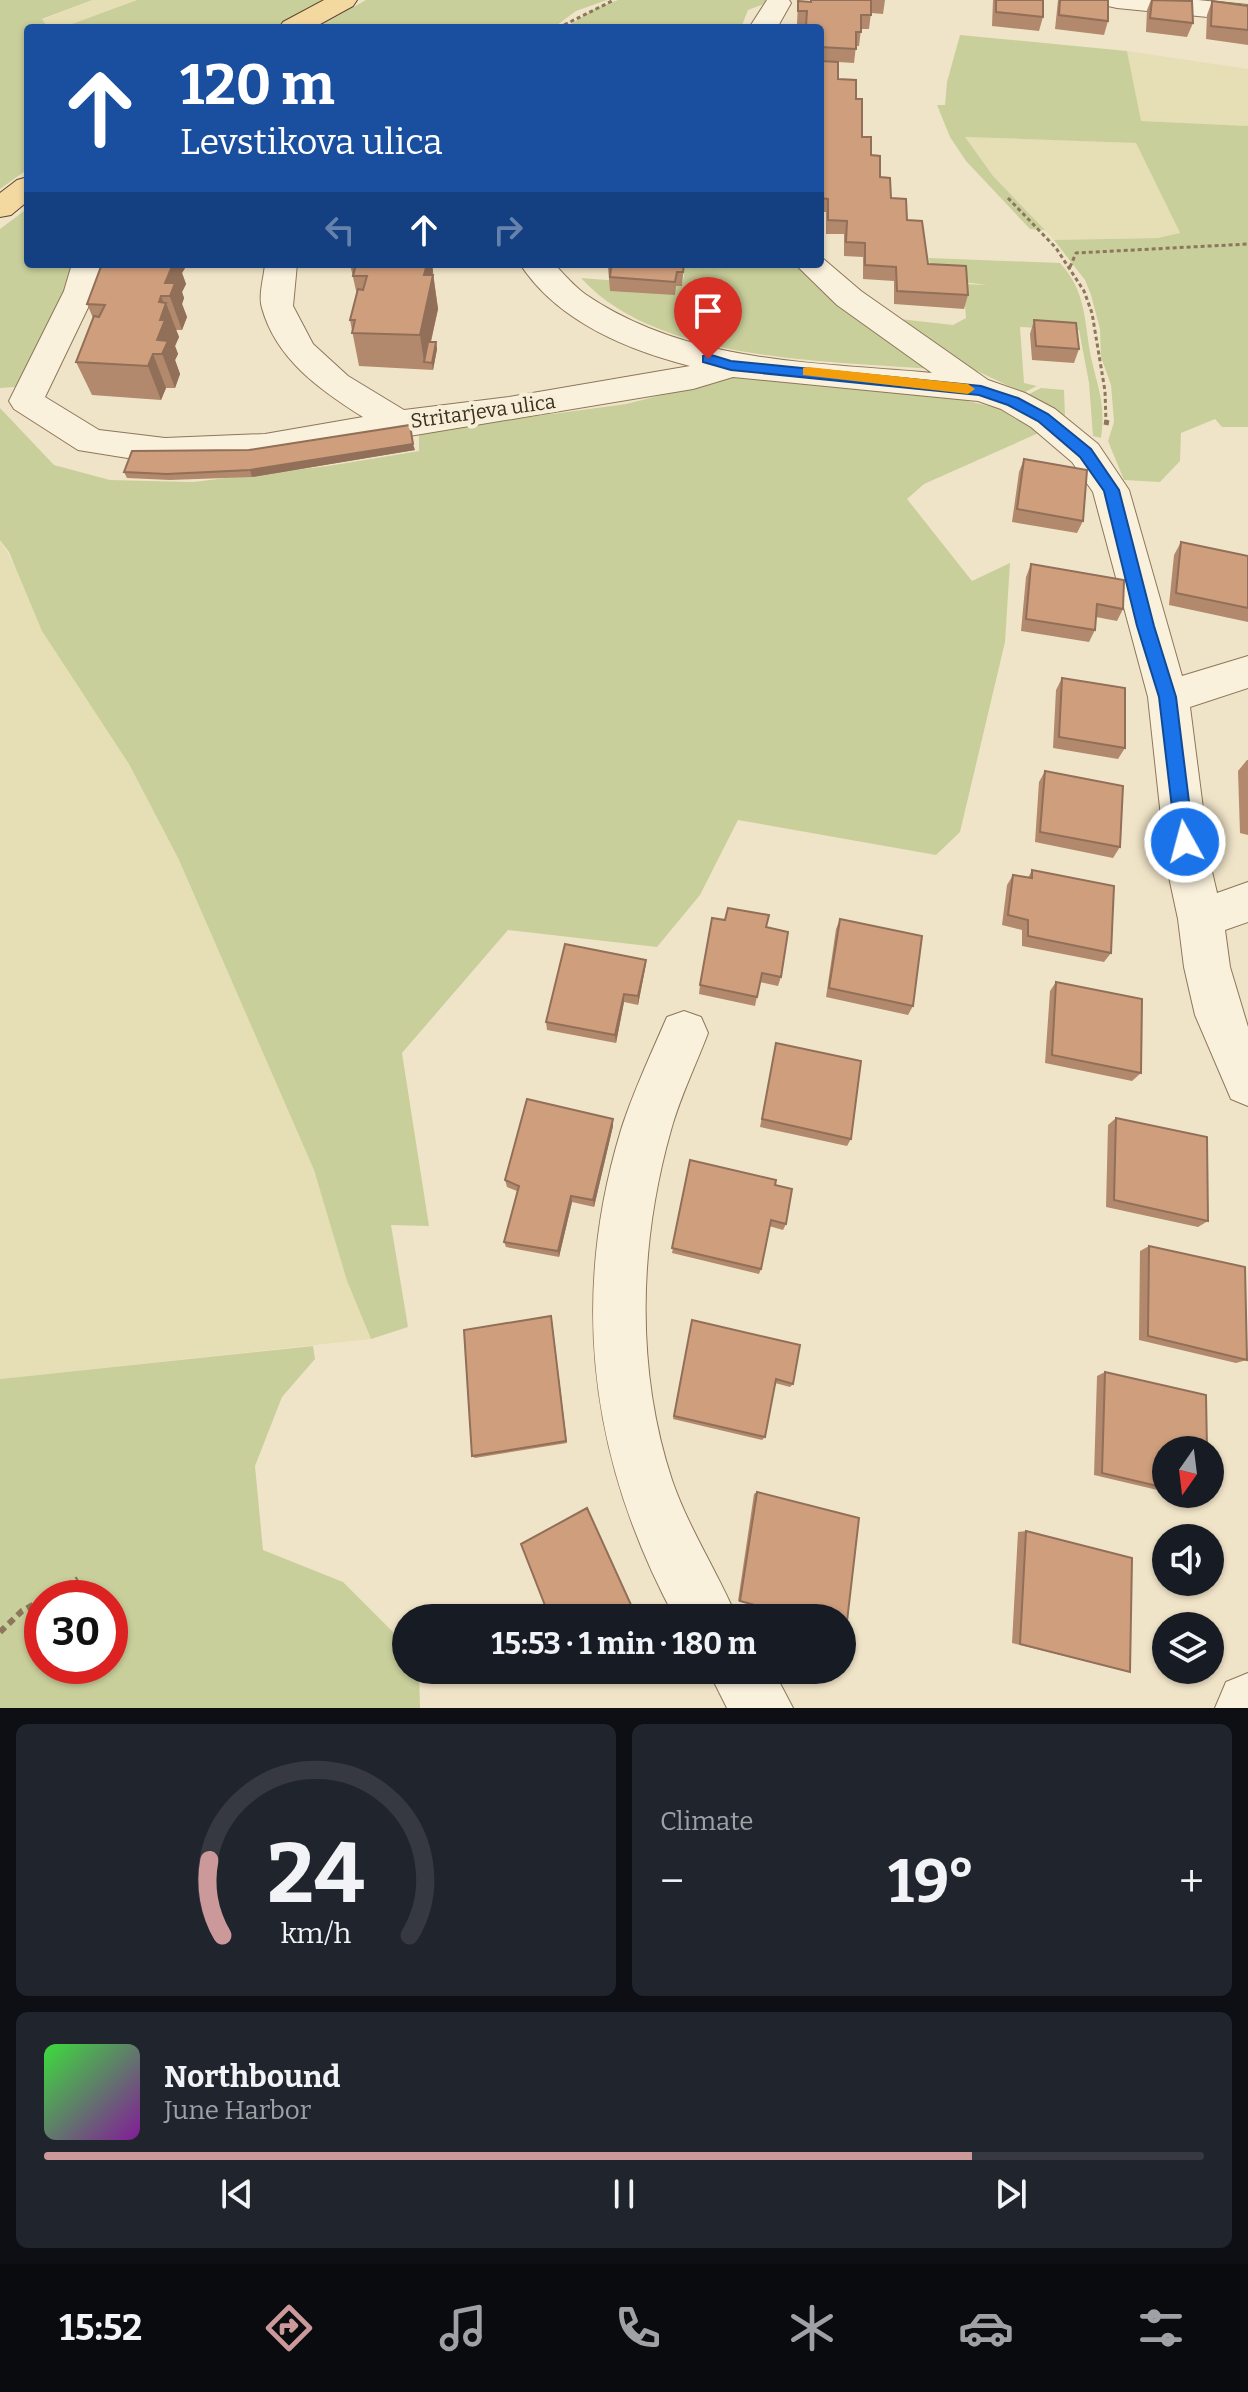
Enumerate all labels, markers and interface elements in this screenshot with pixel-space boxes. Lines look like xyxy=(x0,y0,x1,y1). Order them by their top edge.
text: 120 m xyxy=(180,52,335,119)
icon: ahead xyxy=(48,56,152,160)
text: Levstikova ulica xyxy=(180,120,443,164)
icon: left xyxy=(318,208,362,252)
icon: ahead xyxy=(402,208,446,252)
icon: right xyxy=(486,208,530,252)
pin xyxy=(674,277,742,359)
icon: arrive xyxy=(686,289,730,333)
street label: Stritarjeva ulica xyxy=(409,389,557,434)
position arrow xyxy=(1143,800,1227,884)
north arrow xyxy=(1152,1436,1224,1508)
map controls xyxy=(1152,1436,1224,1684)
button: sound xyxy=(1152,1524,1224,1596)
speed limit sign: 30 xyxy=(24,1580,128,1684)
button: layers xyxy=(1152,1612,1224,1684)
text: 15:53 · 1 min · 180 m xyxy=(492,1626,756,1662)
text: Climate xyxy=(660,1806,754,1837)
text: 24 xyxy=(267,1824,365,1924)
text: 19° xyxy=(888,1846,975,1918)
text: − xyxy=(660,1855,684,1908)
text: + xyxy=(1179,1855,1204,1908)
text: km/h xyxy=(281,1916,352,1951)
text: Northbound xyxy=(164,2059,340,2095)
text: June Harbor xyxy=(164,2095,311,2126)
icon: previous xyxy=(215,2172,259,2216)
icon: pause xyxy=(602,2172,646,2216)
icon: next xyxy=(989,2172,1033,2216)
icon: directions xyxy=(261,2300,317,2356)
icon: music xyxy=(435,2300,491,2356)
icon: phone xyxy=(610,2300,666,2356)
icon: climate xyxy=(784,2300,840,2356)
icon: car xyxy=(958,2300,1014,2356)
icon: filters xyxy=(1133,2300,1189,2356)
text: 15:52 xyxy=(59,2306,142,2350)

